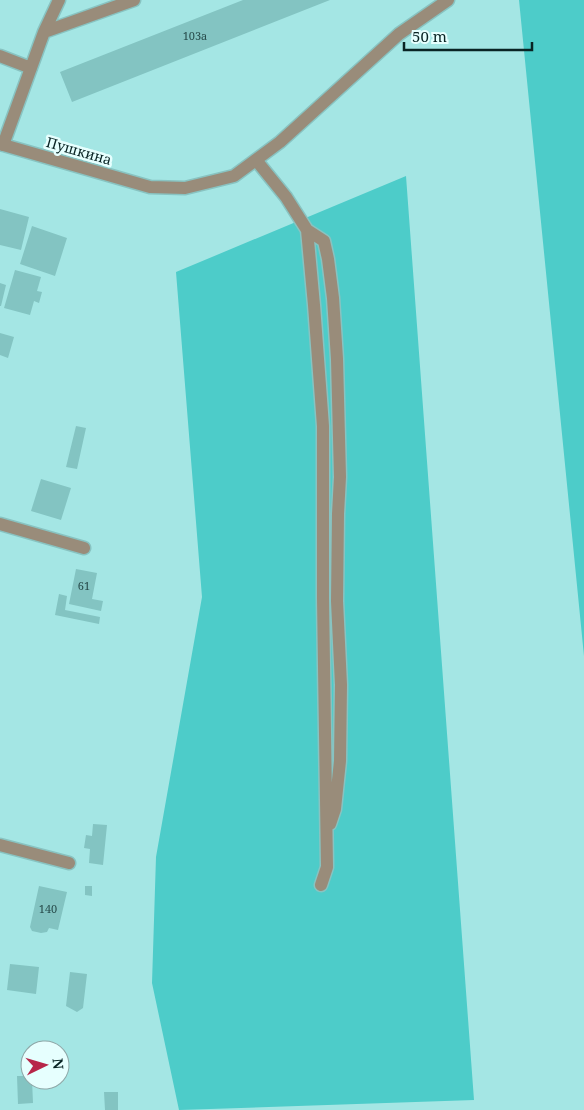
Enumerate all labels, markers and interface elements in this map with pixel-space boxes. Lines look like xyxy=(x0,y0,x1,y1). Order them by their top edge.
scale bar xyxy=(404,20,532,52)
text: 50 m xyxy=(412,26,447,46)
house number: 103а xyxy=(183,28,207,43)
street label: Пушкина xyxy=(44,132,114,169)
house number: 61 xyxy=(78,578,90,593)
house number: 140 xyxy=(39,901,57,916)
north arrow xyxy=(20,1040,70,1090)
text: N xyxy=(49,1057,68,1070)

